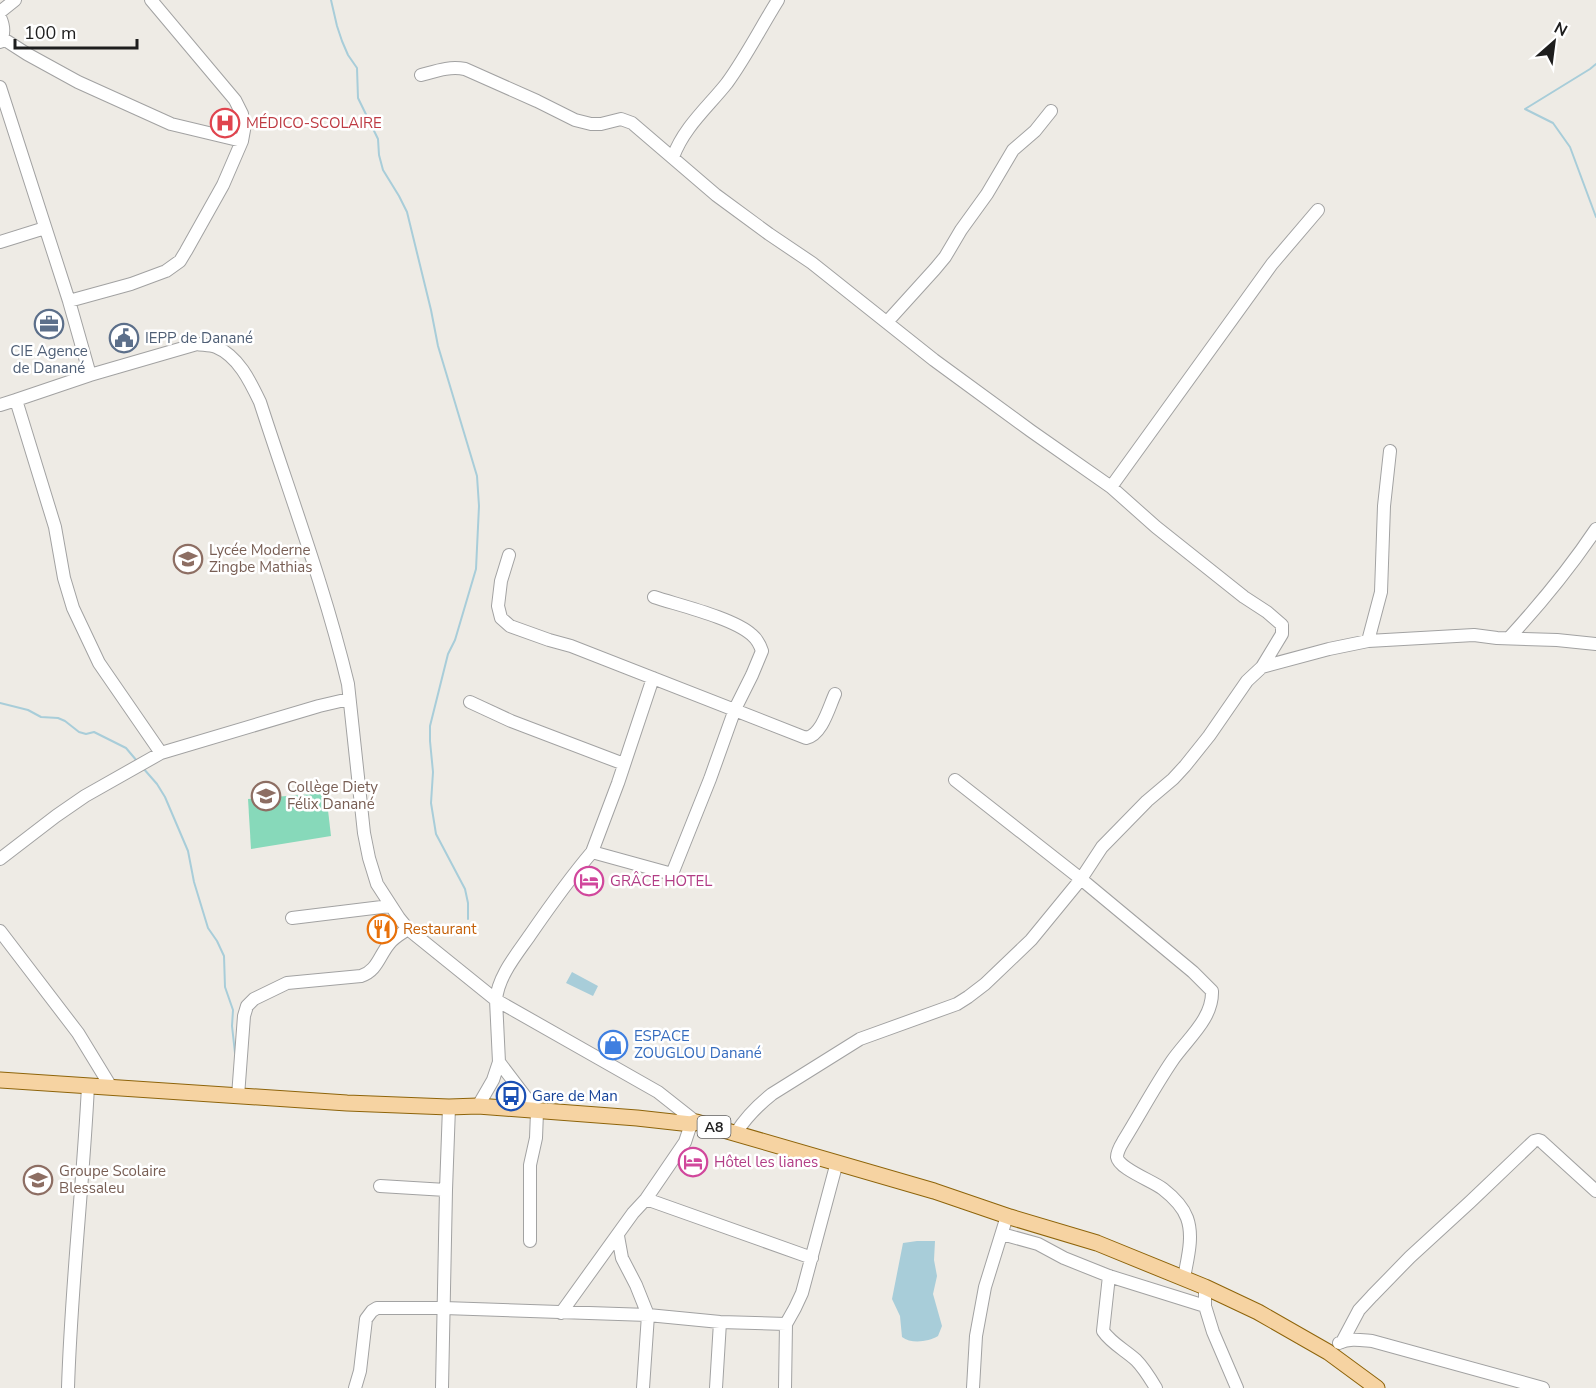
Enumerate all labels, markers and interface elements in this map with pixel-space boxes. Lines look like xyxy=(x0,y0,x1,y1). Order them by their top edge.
scale bar xyxy=(15,12,136,50)
north arrow xyxy=(1524,12,1584,72)
text: N xyxy=(1550,17,1571,42)
text: 100 m xyxy=(24,21,76,45)
hospital icon: MÉDICO-SCOLAIRE xyxy=(209,107,241,139)
place label: MÉDICO-SCOLAIRE xyxy=(246,113,382,133)
office icon: CIE Agence de Danané xyxy=(33,308,65,340)
public building icon: IEPP de Danané xyxy=(108,322,140,354)
place label: IEPP de Danané xyxy=(145,328,253,348)
place label: CIE Agence de Danané xyxy=(10,341,88,378)
place label: Lycée Moderne Zingbe Mathias xyxy=(209,540,312,577)
school or university icon: Lycée Moderne Zingbe Mathias xyxy=(172,543,204,575)
place label: Collège Diety Félix Danané xyxy=(287,777,378,814)
school or university icon: Collège Diety Félix Danané xyxy=(250,780,282,812)
hotel icon: GRÂCE HOTEL xyxy=(573,865,605,897)
place label: GRÂCE HOTEL xyxy=(610,871,712,891)
restaurant icon: Restaurant xyxy=(366,913,398,945)
place label: Restaurant xyxy=(403,919,477,939)
place label: ESPACE ZOUGLOU Danané xyxy=(634,1026,762,1063)
shop icon: ESPACE ZOUGLOU Danané xyxy=(597,1029,629,1061)
bus stop icon: Gare de Man xyxy=(495,1080,527,1112)
place label: Gare de Man xyxy=(532,1086,618,1106)
road number: A8 xyxy=(698,1116,730,1138)
hotel icon: Hôtel les lianes xyxy=(677,1146,709,1178)
place label: Hôtel les lianes xyxy=(714,1152,818,1172)
place label: Groupe Scolaire Blessaleu xyxy=(59,1161,166,1198)
school or university icon: Groupe Scolaire Blessaleu xyxy=(22,1164,54,1196)

